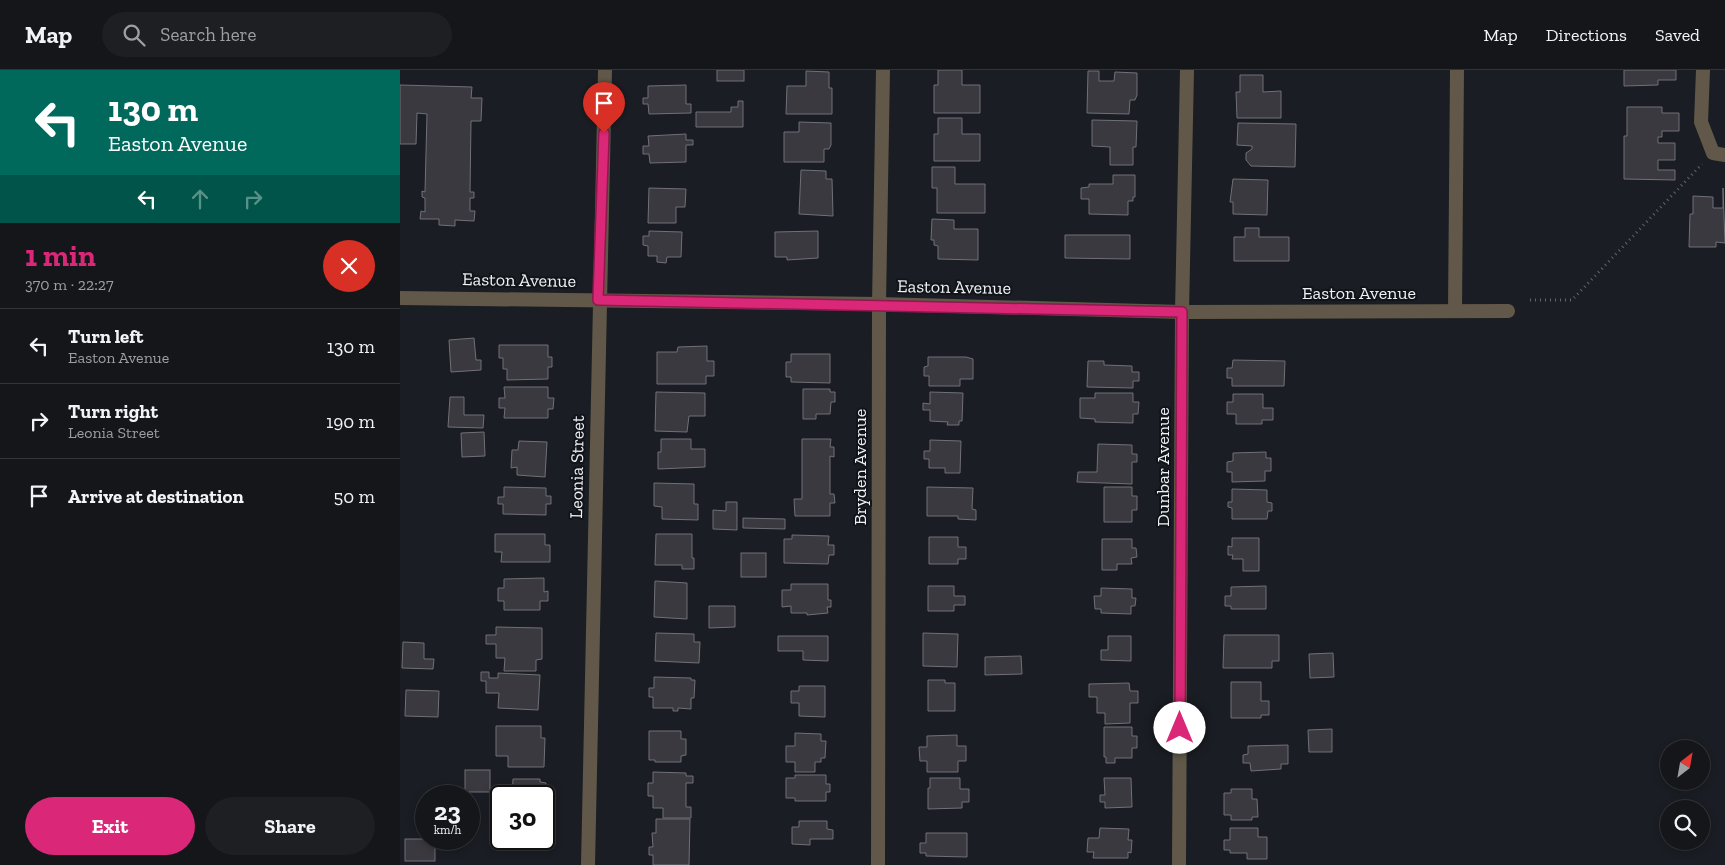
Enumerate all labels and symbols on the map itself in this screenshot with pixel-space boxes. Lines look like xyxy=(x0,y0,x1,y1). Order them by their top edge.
pin xyxy=(583,82,625,133)
street label: Easton Avenue xyxy=(462,268,576,292)
street label: Easton Avenue xyxy=(897,275,1011,299)
street label: Easton Avenue xyxy=(1302,282,1416,304)
street label: Dunbar Avenue xyxy=(1152,407,1174,527)
street label: Bryden Avenue xyxy=(849,409,871,525)
street label: Leonia Street xyxy=(565,415,589,519)
position arrow xyxy=(1153,701,1205,753)
north arrow xyxy=(1660,740,1710,790)
speed limit sign: 30 xyxy=(490,785,555,850)

